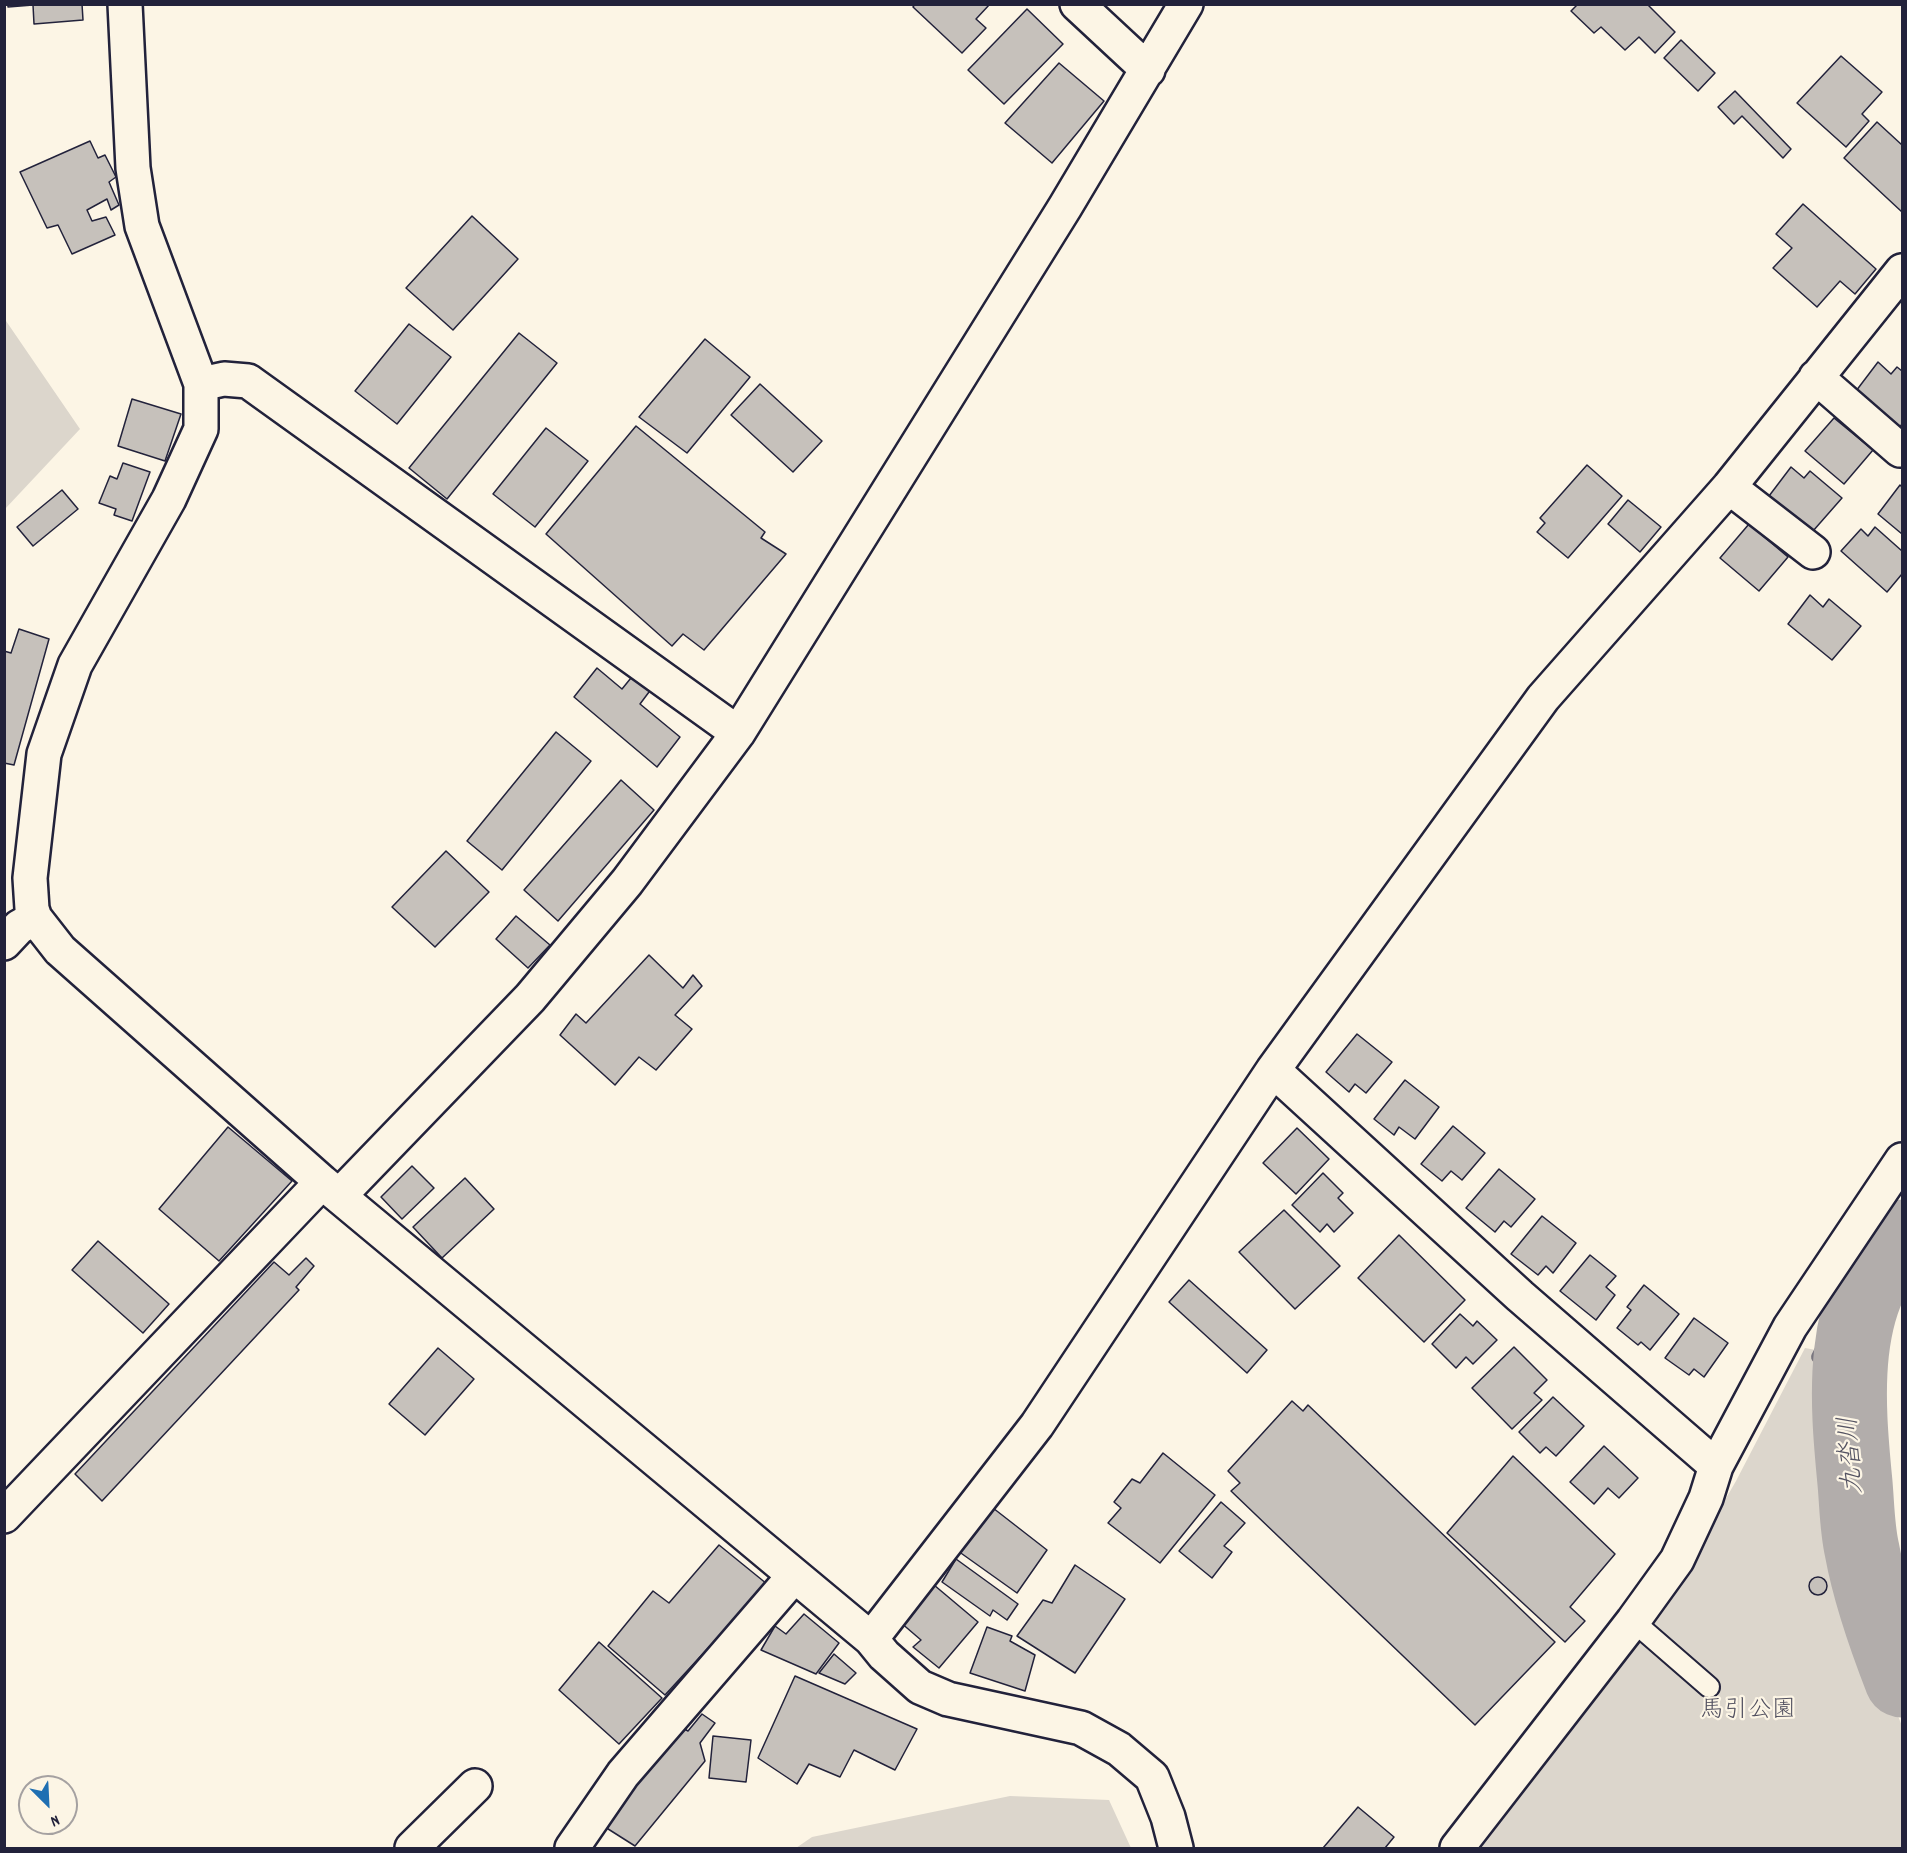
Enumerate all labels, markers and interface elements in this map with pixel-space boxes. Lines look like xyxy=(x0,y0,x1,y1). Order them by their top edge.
water label: 九沓川 xyxy=(1836,1415,1872,1495)
park label: 馬引公園 xyxy=(1700,1699,1796,1727)
north arrow xyxy=(18,1775,78,1835)
text: N xyxy=(46,1808,63,1832)

